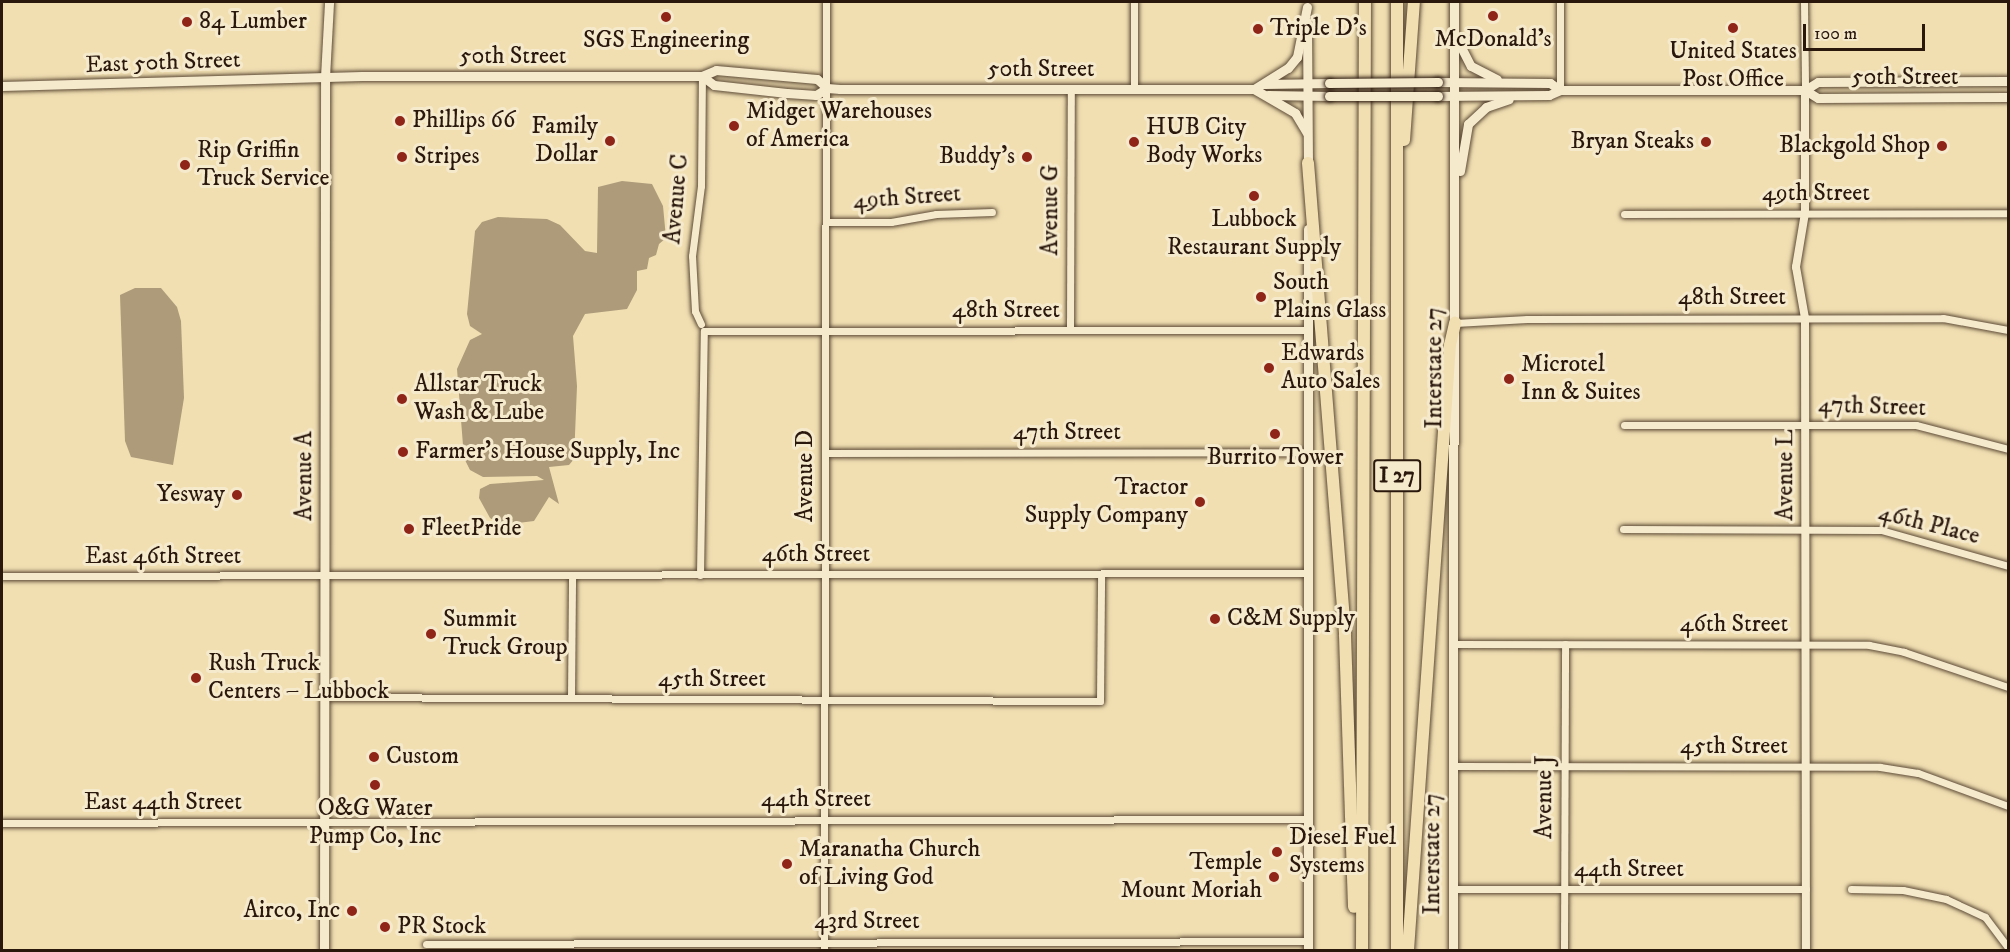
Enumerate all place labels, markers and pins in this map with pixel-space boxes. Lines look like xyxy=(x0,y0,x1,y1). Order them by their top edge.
place label: 84 Lumber xyxy=(199,8,307,36)
marker: McDonald's xyxy=(1486,9,1500,23)
marker: SGS Engineering xyxy=(659,10,673,24)
marker: 84 Lumber xyxy=(180,15,194,29)
place label: Triple D's xyxy=(1270,15,1367,43)
marker: United States Post Office xyxy=(1726,21,1740,35)
marker: Triple D's xyxy=(1251,22,1265,36)
place label: McDonald's xyxy=(1434,26,1552,54)
place label: SGS Engineering xyxy=(583,27,749,55)
place label: United States Post Office xyxy=(1669,38,1797,94)
place label: Midget Warehouses of America xyxy=(746,98,932,154)
place label: Phillips 66 xyxy=(412,107,516,135)
place label: Family Dollar xyxy=(531,113,598,169)
marker: Phillips 66 xyxy=(393,114,407,128)
place label: HUB City Body Works xyxy=(1146,114,1262,170)
marker: Midget Warehouses of America xyxy=(727,119,741,133)
place label: Bryan Steaks xyxy=(1570,128,1694,156)
place label: Blackgold Shop xyxy=(1779,132,1930,160)
marker: Family Dollar xyxy=(603,134,617,148)
marker: HUB City Body Works xyxy=(1127,135,1141,149)
marker: Bryan Steaks xyxy=(1699,135,1713,149)
place label: Rip Griffin Truck Service xyxy=(197,137,329,193)
marker: Blackgold Shop xyxy=(1935,139,1949,153)
place label: Stripes xyxy=(414,143,479,171)
place label: Buddy's xyxy=(939,143,1015,171)
marker: Stripes xyxy=(395,150,409,164)
marker: Buddy's xyxy=(1020,150,1034,164)
marker: Rip Griffin Truck Service xyxy=(178,158,192,172)
marker: Lubbock Restaurant Supply xyxy=(1247,189,1261,203)
place label: Lubbock Restaurant Supply xyxy=(1167,206,1341,262)
place label: South Plains Glass xyxy=(1273,269,1386,325)
marker: South Plains Glass xyxy=(1254,290,1268,304)
place label: Edwards Auto Sales xyxy=(1281,340,1380,396)
place label: Microtel Inn & Suites xyxy=(1521,351,1641,407)
marker: Edwards Auto Sales xyxy=(1262,361,1276,375)
place label: Allstar Truck Wash & Lube xyxy=(414,371,544,427)
marker: Microtel Inn & Suites xyxy=(1502,372,1516,386)
marker: Allstar Truck Wash & Lube xyxy=(395,392,409,406)
marker: Burrito Tower xyxy=(1268,427,1282,441)
place label: Farmer's House Supply, Inc xyxy=(415,438,680,466)
place label: Burrito Tower xyxy=(1207,444,1343,472)
marker: Farmer's House Supply, Inc xyxy=(396,445,410,459)
place label: Tractor Supply Company xyxy=(1025,474,1188,530)
place label: Yesway xyxy=(157,481,225,509)
marker: Yesway xyxy=(230,488,244,502)
marker: Tractor Supply Company xyxy=(1193,495,1207,509)
place label: FleetPride xyxy=(421,515,521,543)
marker: FleetPride xyxy=(402,522,416,536)
place label: C&M Supply xyxy=(1227,605,1355,633)
place label: Summit Truck Group xyxy=(443,606,568,662)
marker: C&M Supply xyxy=(1208,612,1222,626)
marker: Summit Truck Group xyxy=(424,627,438,641)
place label: Rush Truck Centers – Lubbock xyxy=(208,650,389,706)
marker: Rush Truck Centers – Lubbock xyxy=(189,671,203,685)
place label: Custom xyxy=(386,743,459,771)
marker: Custom xyxy=(367,750,381,764)
marker: O&G Water Pump Co, Inc xyxy=(368,778,382,792)
place label: O&G Water Pump Co, Inc xyxy=(309,795,441,851)
place label: Diesel Fuel Systems xyxy=(1289,824,1396,880)
place label: Maranatha Church of Living God xyxy=(799,836,980,892)
marker: Diesel Fuel Systems xyxy=(1270,845,1284,859)
place label: Temple Mount Moriah xyxy=(1121,849,1262,905)
marker: Maranatha Church of Living God xyxy=(780,857,794,871)
marker: Temple Mount Moriah xyxy=(1267,870,1281,884)
place label: Airco, Inc xyxy=(243,897,340,925)
marker: Airco, Inc xyxy=(345,904,359,918)
place label: PR Stock xyxy=(397,913,486,941)
marker: PR Stock xyxy=(378,920,392,934)

